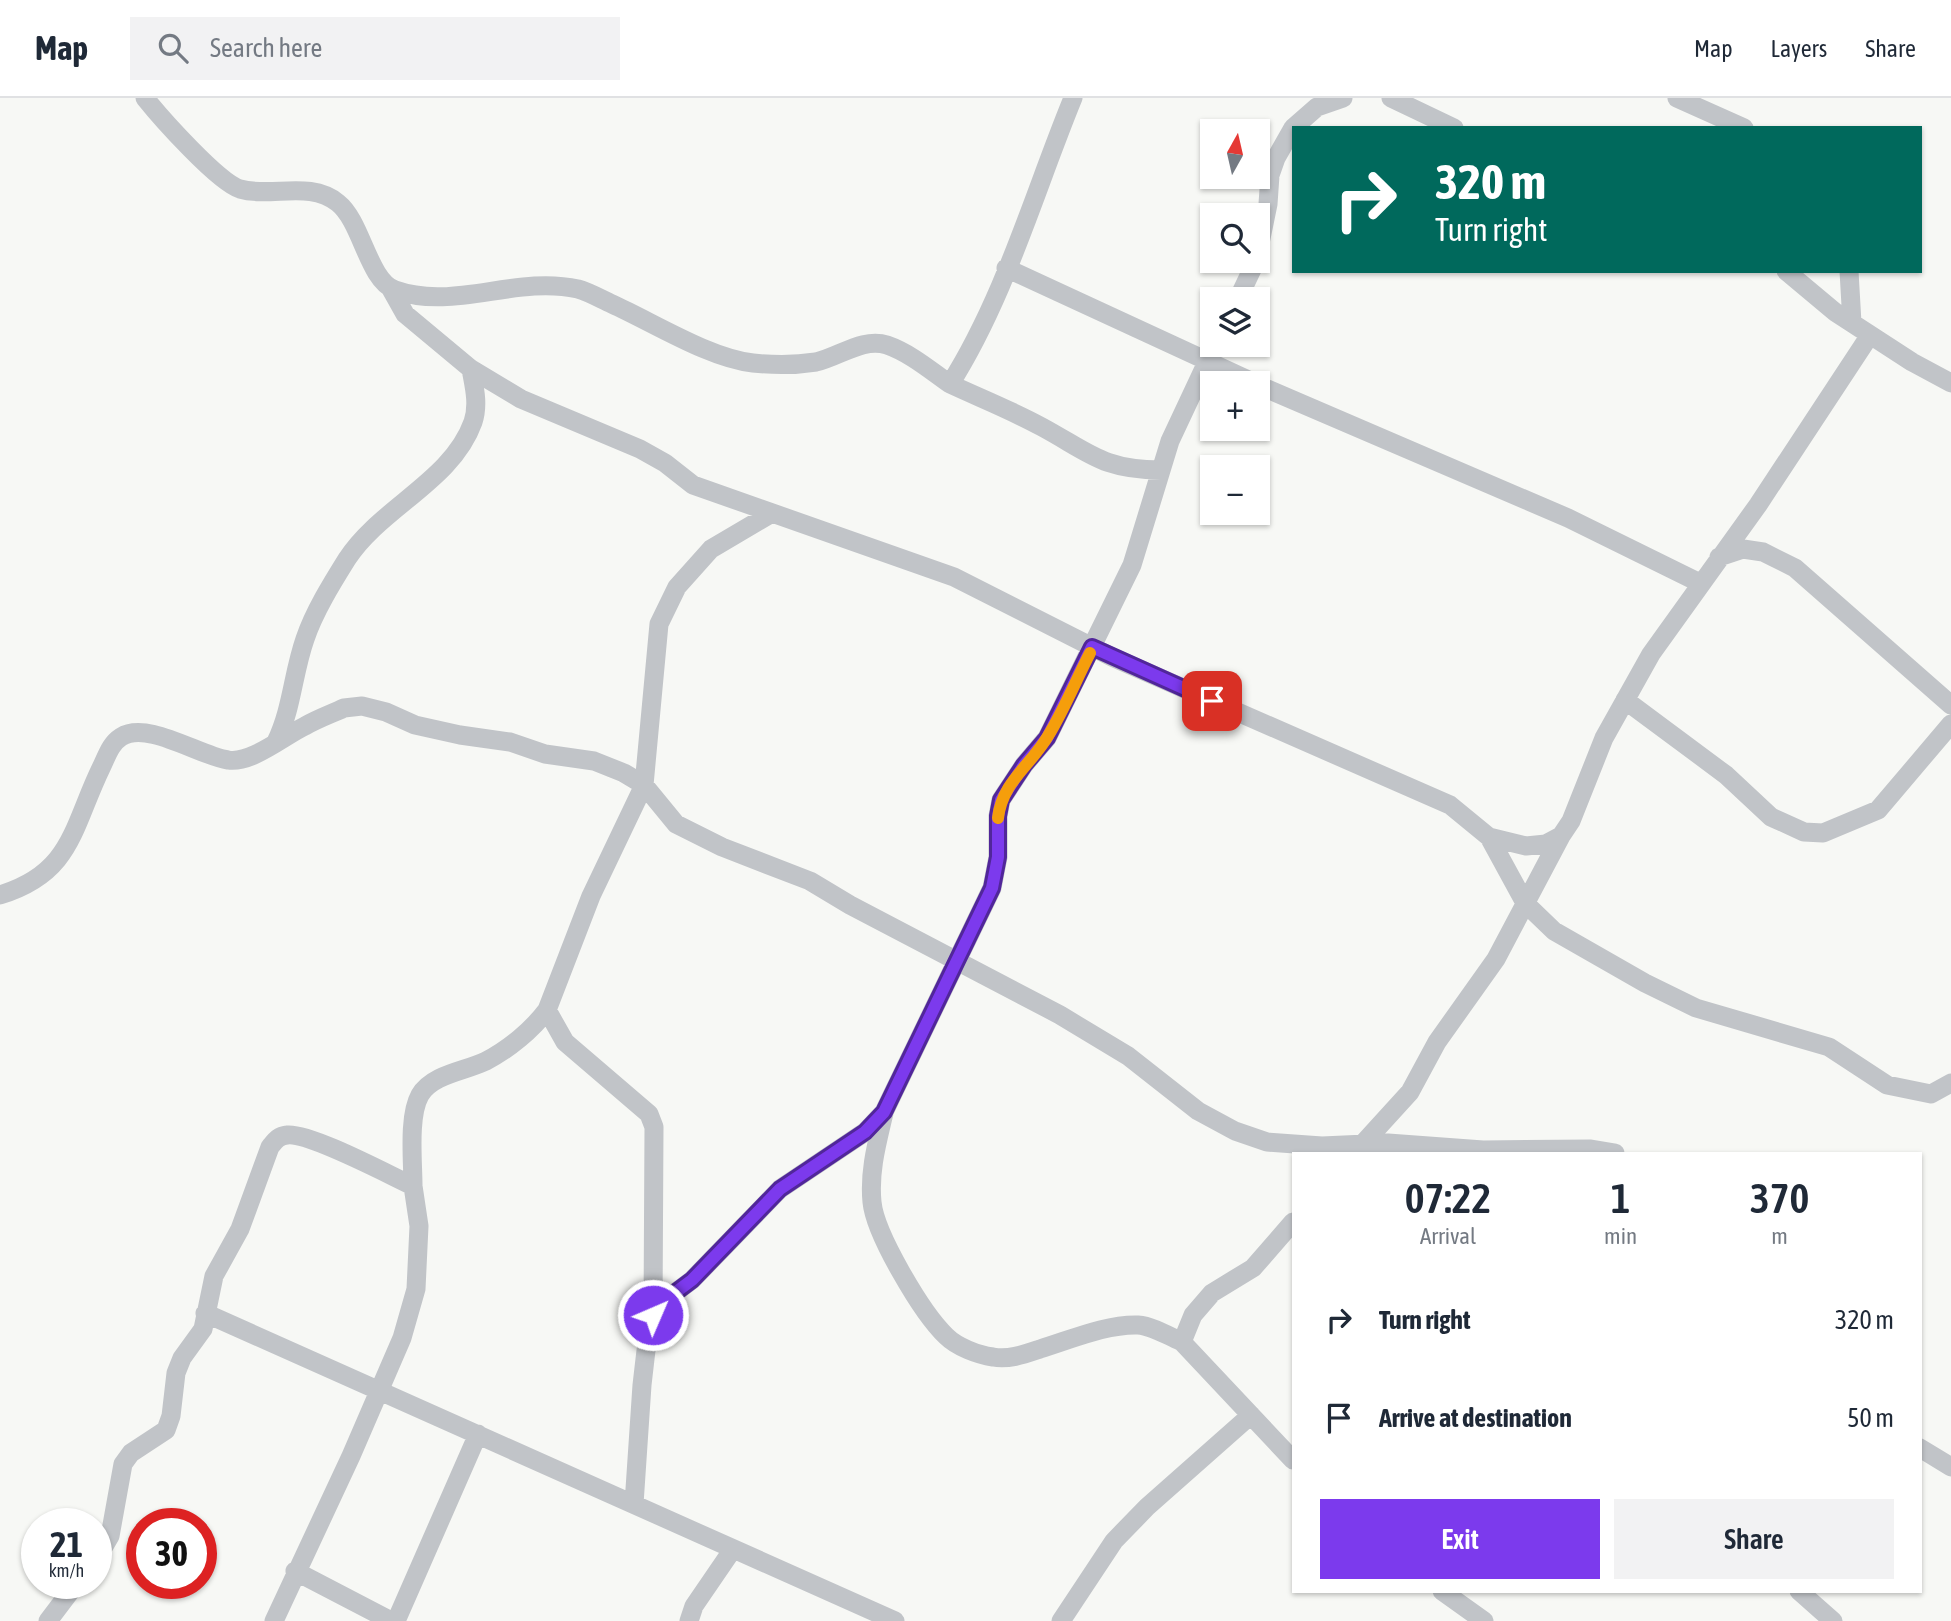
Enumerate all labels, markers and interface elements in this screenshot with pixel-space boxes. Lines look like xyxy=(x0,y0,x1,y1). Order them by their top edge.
search box xyxy=(130,17,620,80)
text: Map xyxy=(35,29,88,67)
icon: search xyxy=(154,29,192,67)
text: Search here xyxy=(210,33,322,63)
text: Map xyxy=(1694,35,1733,62)
text: Layers xyxy=(1771,35,1827,62)
text: Share xyxy=(1865,35,1916,62)
north arrow xyxy=(1200,119,1270,189)
map controls xyxy=(1200,119,1270,525)
text: 320 m xyxy=(1435,153,1546,209)
icon: right xyxy=(1320,154,1411,245)
button: search xyxy=(1200,203,1270,273)
text: Turn right xyxy=(1435,211,1548,248)
button: layers xyxy=(1200,287,1270,357)
button: + xyxy=(1200,371,1270,441)
button: − xyxy=(1200,455,1270,525)
pin xyxy=(1182,671,1242,731)
icon: arrive xyxy=(1193,682,1231,720)
text: 07:22 xyxy=(1405,1174,1491,1222)
text: 1 xyxy=(1611,1174,1630,1222)
text: 370 xyxy=(1750,1174,1809,1222)
text: Arrival xyxy=(1420,1223,1476,1249)
text: min xyxy=(1604,1223,1637,1249)
text: m xyxy=(1771,1223,1788,1249)
position arrow xyxy=(616,1278,690,1352)
icon: right xyxy=(1320,1301,1358,1339)
text: Turn right xyxy=(1379,1305,1470,1335)
text: 320 m xyxy=(1835,1305,1894,1335)
icon: arrive xyxy=(1320,1399,1358,1437)
text: Arrive at destination xyxy=(1379,1403,1572,1433)
text: 50 m xyxy=(1847,1403,1894,1433)
button: Exit xyxy=(1320,1499,1600,1579)
button: Share xyxy=(1614,1499,1894,1579)
speed limit sign: 30 xyxy=(126,1508,217,1599)
text: 21 xyxy=(50,1524,83,1564)
text: km/h xyxy=(49,1560,84,1581)

